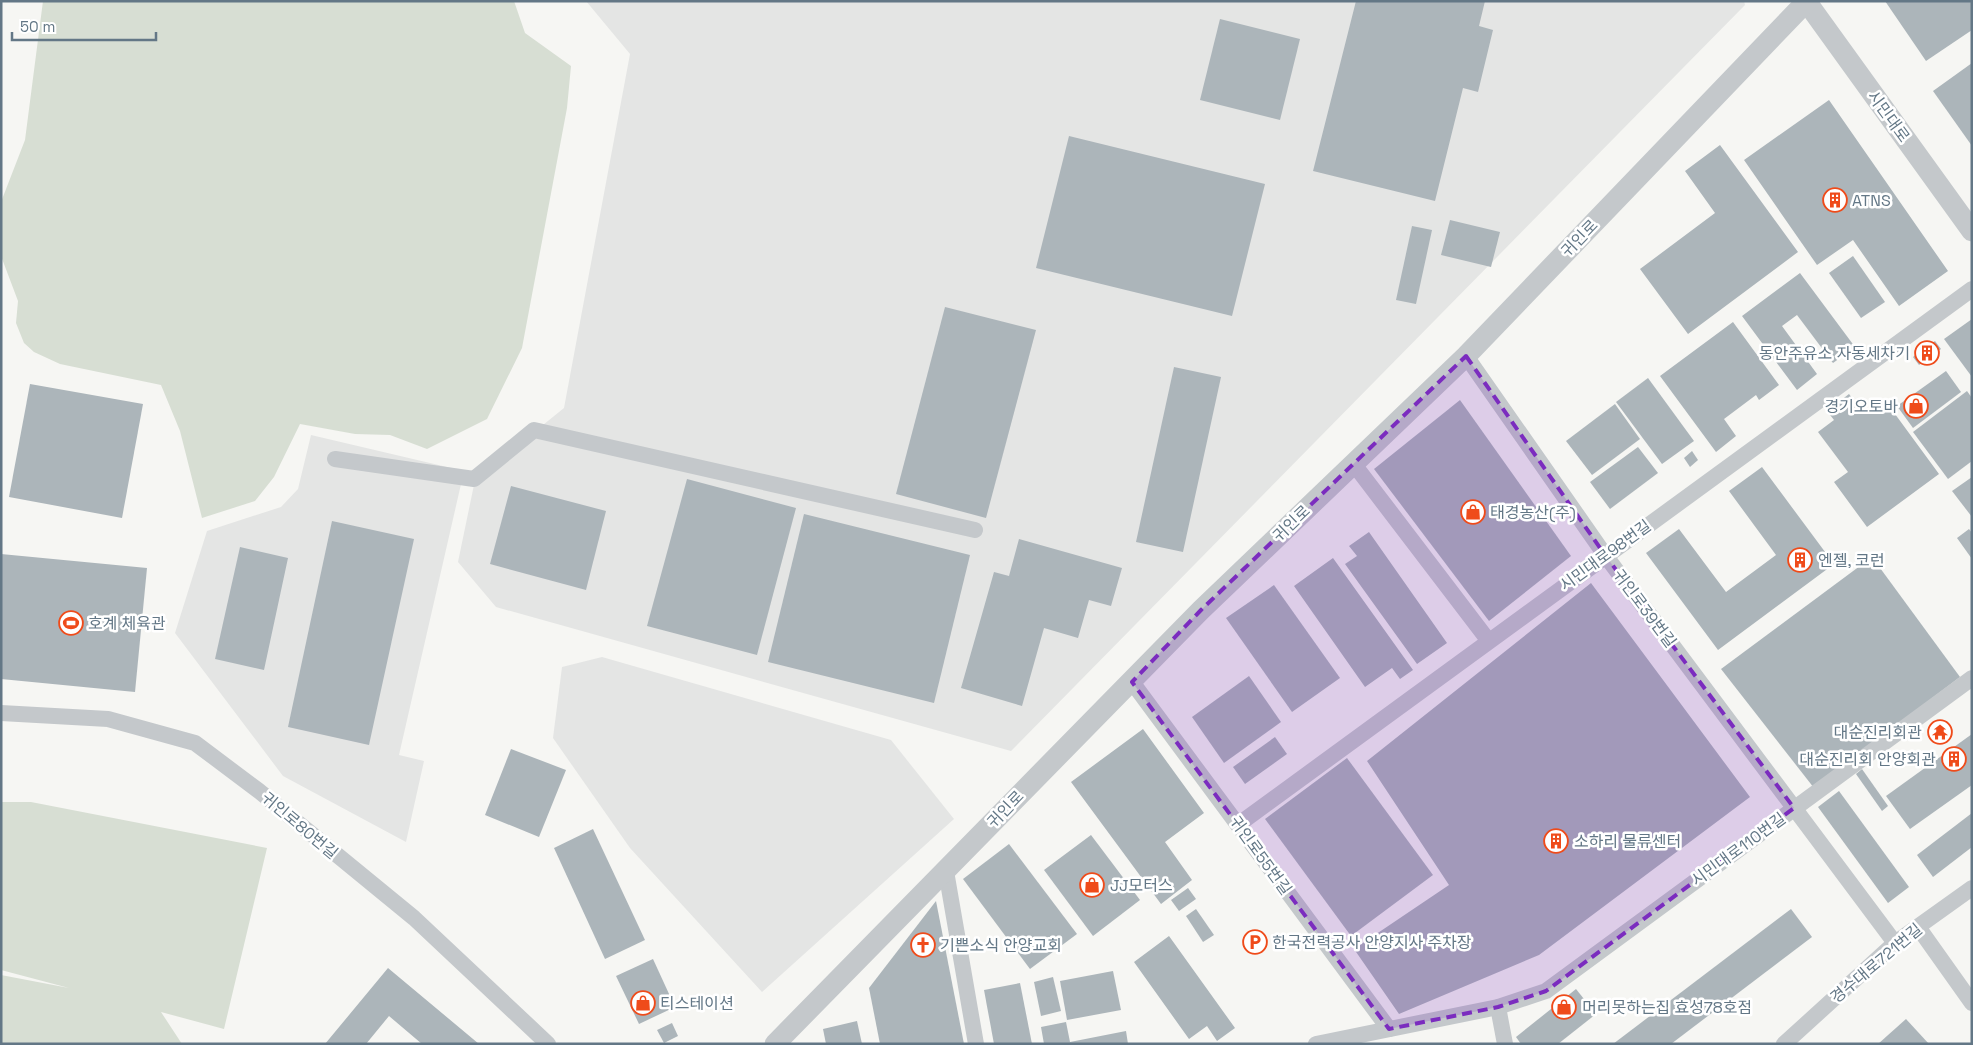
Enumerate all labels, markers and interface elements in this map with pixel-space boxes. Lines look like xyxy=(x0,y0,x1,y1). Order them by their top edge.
scale bar xyxy=(12,10,156,42)
text: 50 m xyxy=(20,17,55,36)
street label: 시민대로 xyxy=(1863,86,1915,147)
building icon: ATNS xyxy=(1822,187,1848,213)
place label: ATNS xyxy=(1852,190,1891,211)
street label: 귀인로 xyxy=(1556,215,1602,262)
building icon: 동안주유소 자동세차기 xyxy=(1914,340,1940,366)
place label: 동안주유소 자동세차기 xyxy=(1759,343,1910,364)
shop icon: 경기오토바 xyxy=(1903,393,1929,419)
place label: 경기오토바 xyxy=(1824,396,1898,417)
shop icon: 태경농산(주) xyxy=(1460,499,1486,525)
street label: 귀인로 xyxy=(1268,500,1315,546)
place label: 태경농산(주) xyxy=(1490,502,1576,523)
street label: 시민대로98번길 xyxy=(1555,515,1655,596)
building icon: 엔젤, 코런 xyxy=(1787,547,1813,573)
place label: 엔젤, 코런 xyxy=(1818,550,1884,571)
street label: 귀인로39번길 xyxy=(1608,565,1681,652)
sports icon: 호계 체육관 xyxy=(58,610,84,636)
place label: 호계 체육관 xyxy=(88,613,166,634)
temple icon: 대순진리회관 xyxy=(1927,719,1953,745)
place label: 대순진리회관 xyxy=(1834,722,1922,743)
building icon: 대순진리회 안양회관 xyxy=(1941,746,1967,772)
place label: 대순진리회 안양회관 xyxy=(1799,749,1936,770)
street label: 귀인로 xyxy=(982,786,1028,833)
street label: 귀인로80번길 xyxy=(257,787,342,864)
street label: 시민대로110번길 xyxy=(1687,808,1790,891)
street label: 귀인로55번길 xyxy=(1225,812,1296,899)
building icon: 소하리 물류센터 xyxy=(1543,828,1569,854)
place label: 소하리 물류센터 xyxy=(1574,831,1681,852)
shop icon: JJ모터스 xyxy=(1079,872,1105,898)
place label: JJ모터스 xyxy=(1110,875,1173,896)
street label: 경수대로721번길 xyxy=(1826,919,1927,1008)
parking icon: 한국전력공사 안양지사 주차장 xyxy=(1242,929,1268,955)
church icon: 기쁜소식 안양교회 xyxy=(910,932,936,958)
place label: 한국전력공사 안양지사 주차장 xyxy=(1272,932,1472,953)
place label: 기쁜소식 안양교회 xyxy=(940,935,1062,956)
shop icon: 티스테이션 xyxy=(630,990,656,1016)
place label: 티스테이션 xyxy=(660,993,734,1014)
shop icon: 머리못하는집 효성78호점 xyxy=(1551,994,1577,1020)
place label: 머리못하는집 효성78호점 xyxy=(1582,997,1752,1018)

